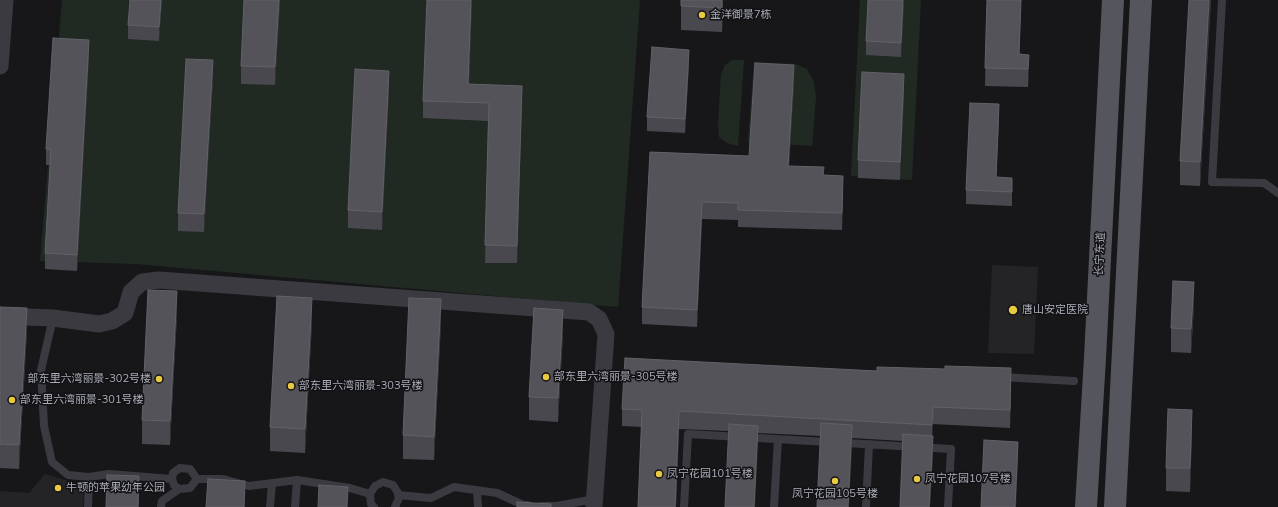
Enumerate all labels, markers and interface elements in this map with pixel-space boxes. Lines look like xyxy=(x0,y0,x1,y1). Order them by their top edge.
place label: 金洋御景7栋 xyxy=(710,8,772,22)
marker: 金洋御景7栋 xyxy=(697,10,707,20)
street label: 长宁东道 xyxy=(1092,232,1108,276)
place label: 唐山安定医院 xyxy=(1022,303,1088,317)
marker: 唐山安定医院 xyxy=(1007,304,1019,316)
place label: 部东里六湾丽景-305号楼 xyxy=(554,370,678,384)
place label: 部东里六湾丽景-302号楼 xyxy=(27,372,151,386)
marker: 部东里六湾丽景-305号楼 xyxy=(541,372,551,382)
marker: 部东里六湾丽景-302号楼 xyxy=(154,374,164,384)
place label: 部东里六湾丽景-303号楼 xyxy=(299,379,423,393)
marker: 部东里六湾丽景-303号楼 xyxy=(286,381,296,391)
place label: 部东里六湾丽景-301号楼 xyxy=(20,393,144,407)
marker: 部东里六湾丽景-301号楼 xyxy=(7,395,17,405)
place label: 凤宁花园101号楼 xyxy=(667,467,753,481)
marker: 凤宁花园101号楼 xyxy=(654,469,664,479)
place label: 凤宁花园107号楼 xyxy=(925,472,1011,486)
marker: 凤宁花园107号楼 xyxy=(912,474,922,484)
marker: 凤宁花园105号楼 xyxy=(830,476,840,486)
place label: 牛顿的苹果幼年公园 xyxy=(66,481,165,495)
marker: 牛顿的苹果幼年公园 xyxy=(53,483,63,493)
place label: 凤宁花园105号楼 xyxy=(792,487,878,501)

